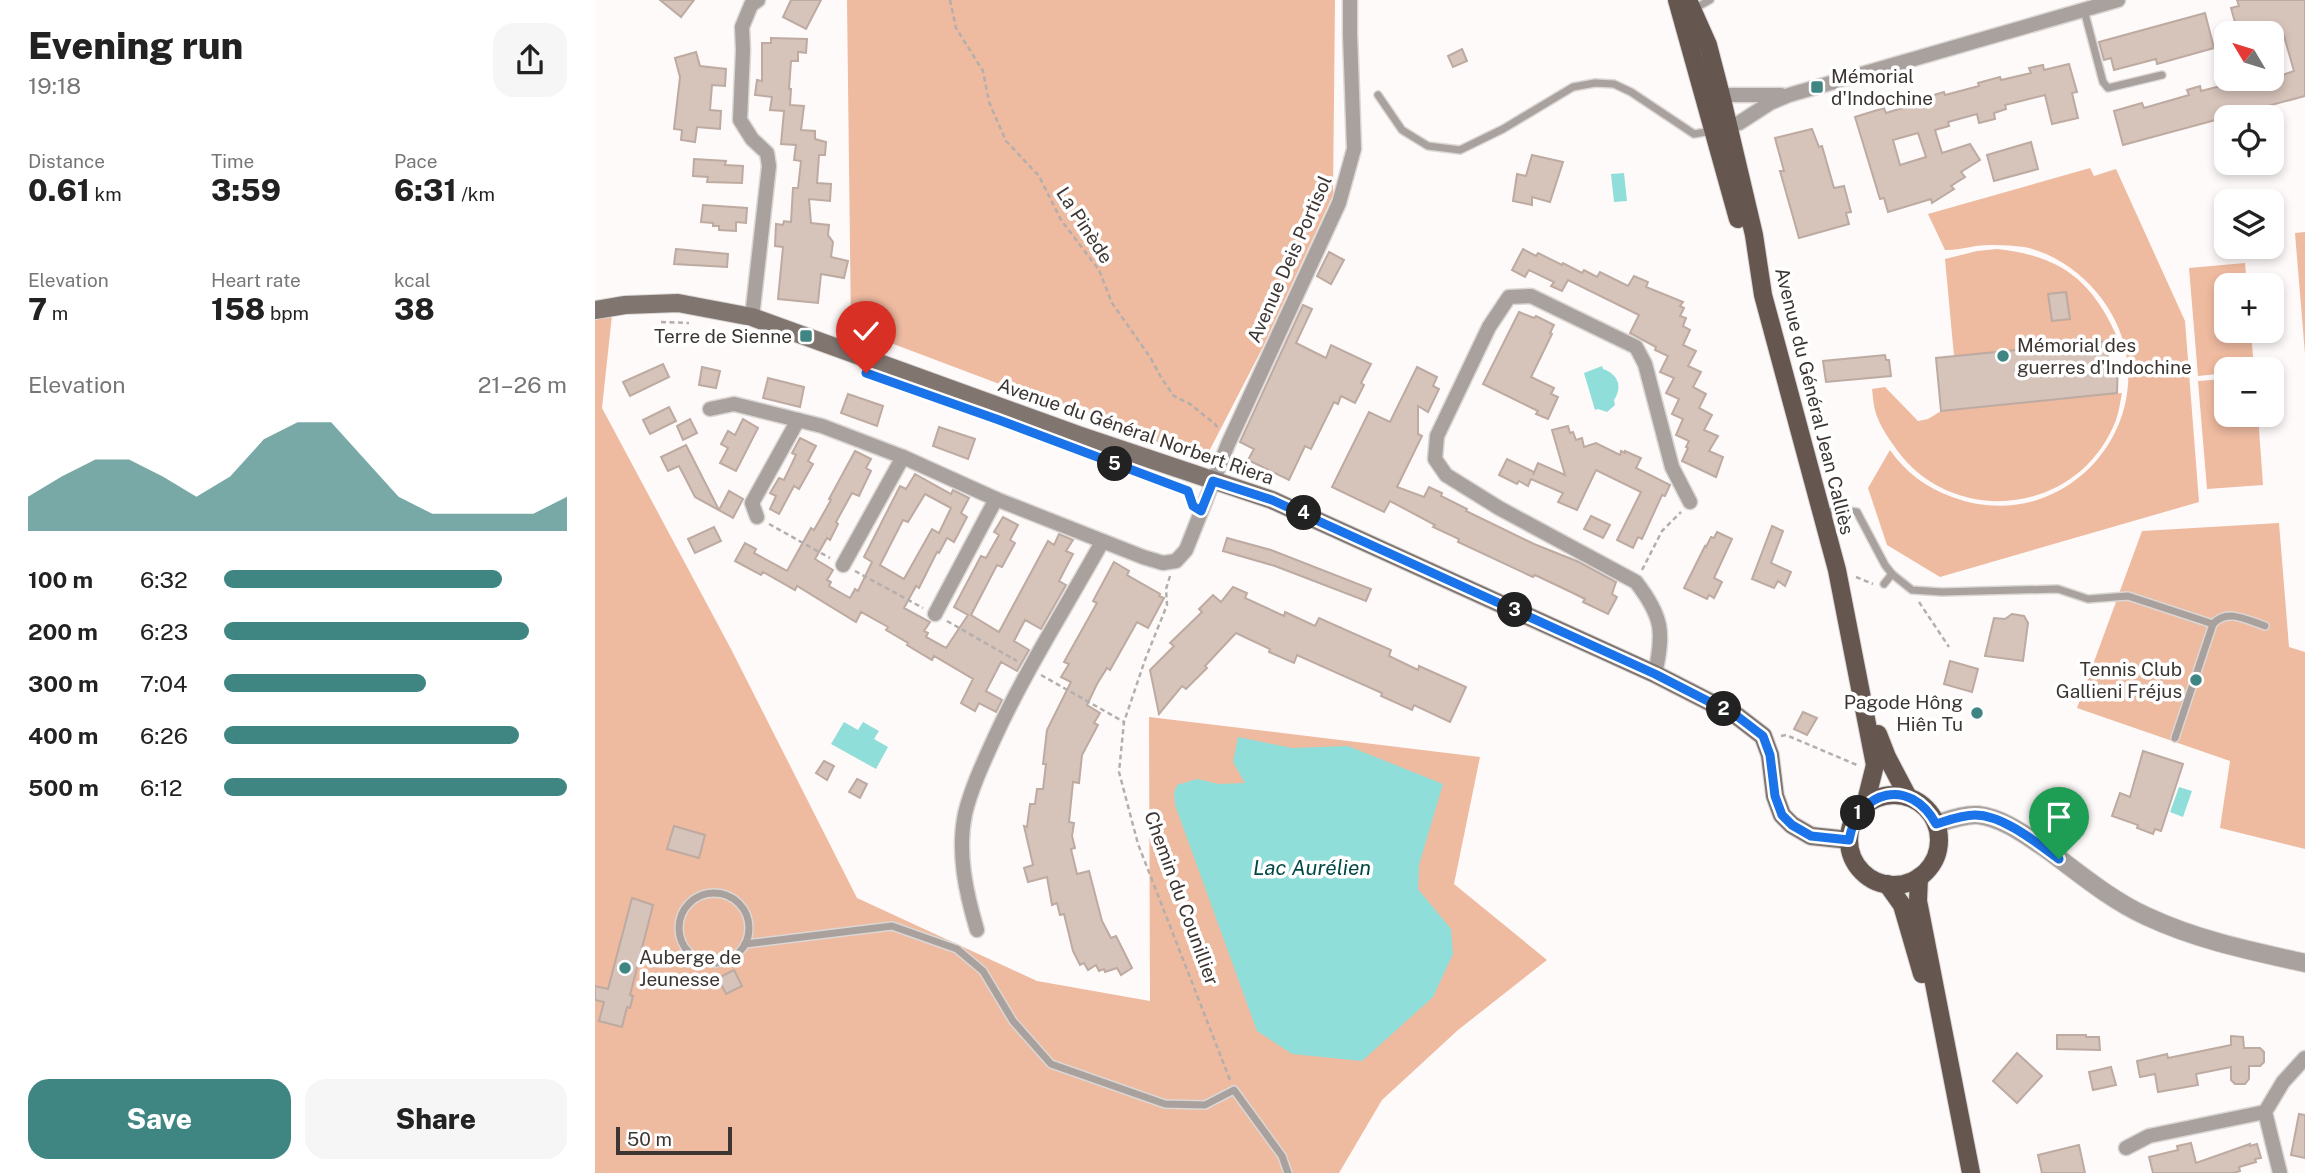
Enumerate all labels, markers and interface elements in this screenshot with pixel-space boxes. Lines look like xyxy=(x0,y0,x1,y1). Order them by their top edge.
north arrow xyxy=(2214,21,2284,91)
map controls xyxy=(2214,21,2284,427)
text: Evening run xyxy=(28,23,243,68)
button: share xyxy=(493,23,567,97)
place label: Mémorial d'Indochine xyxy=(1831,65,1933,109)
text: 19:18 xyxy=(28,72,81,99)
marker: Mémorial d'Indochine xyxy=(1809,79,1825,95)
button: locate xyxy=(2214,105,2284,175)
text: Distance xyxy=(28,150,105,172)
text: Time xyxy=(211,150,254,172)
text: Pace xyxy=(394,150,437,172)
text: 0.61 xyxy=(28,172,90,208)
text: 3:59 xyxy=(211,172,281,208)
text: 6:31 xyxy=(394,172,457,208)
street label: Avenue Deis Portisol xyxy=(1242,172,1336,346)
text: km xyxy=(90,183,122,205)
text: /km xyxy=(457,183,495,205)
street label: La Pinède xyxy=(1052,183,1118,267)
button: layers xyxy=(2214,189,2284,259)
street label: Avenue du Général Jean Calliès xyxy=(1771,265,1859,537)
text: Elevation xyxy=(28,269,109,291)
text: Heart rate xyxy=(211,269,301,291)
text: kcal xyxy=(394,269,431,291)
button: + xyxy=(2214,273,2284,343)
text: 7 xyxy=(28,291,47,327)
text: 158 xyxy=(211,291,265,327)
text: 38 xyxy=(394,291,435,327)
pin xyxy=(836,301,896,373)
text: m xyxy=(47,302,68,324)
text: bpm xyxy=(265,302,309,324)
icon: check xyxy=(847,312,885,350)
place label: Terre de Sienne xyxy=(654,325,792,347)
marker: Terre de Sienne xyxy=(798,328,814,344)
place label: Mémorial des guerres d'Indochine xyxy=(2017,334,2192,378)
marker: Mémorial des guerres d'Indochine xyxy=(1995,348,2011,364)
button: − xyxy=(2214,357,2284,427)
text: Elevation xyxy=(28,371,126,398)
text: 21–26 m xyxy=(478,371,567,398)
street label: Avenue du Général Norbert Riera xyxy=(995,373,1277,489)
pin: 5 xyxy=(1098,447,1133,482)
text: 5 xyxy=(1108,452,1121,474)
pin: 4 xyxy=(1287,496,1321,530)
text: 4 xyxy=(1297,501,1310,523)
text: 100 m xyxy=(28,566,93,593)
text: 6:32 xyxy=(140,566,188,593)
pin: 3 xyxy=(1497,592,1532,628)
text: 3 xyxy=(1508,598,1521,620)
text: 200 m xyxy=(28,618,98,645)
text: 6:23 xyxy=(140,618,188,645)
place label: Tennis Club Gallieni Fréjus xyxy=(2056,658,2182,702)
text: 300 m xyxy=(28,670,99,697)
text: 7:04 xyxy=(140,670,188,697)
marker: Tennis Club Gallieni Fréjus xyxy=(2188,672,2204,688)
place label: Pagode Hông Hiên Tu xyxy=(1844,691,1963,735)
pin: 2 xyxy=(1707,692,1741,726)
text: 2 xyxy=(1717,697,1730,719)
marker: Pagode Hông Hiên Tu xyxy=(1969,705,1985,721)
text: 400 m xyxy=(28,722,98,749)
text: 6:26 xyxy=(140,722,188,749)
text: 500 m xyxy=(28,774,99,801)
text: 6:12 xyxy=(140,774,183,801)
pin xyxy=(2029,787,2089,859)
pin: 1 xyxy=(1841,796,1875,830)
icon: arrive xyxy=(2040,798,2078,836)
text: 1 xyxy=(1853,801,1862,823)
street label: Chemin du Counillier xyxy=(1140,808,1224,988)
water label: Lac Aurélien xyxy=(1253,855,1371,880)
place label: Auberge de Jeunesse xyxy=(639,946,741,990)
marker: Auberge de Jeunesse xyxy=(617,960,633,976)
button: Save xyxy=(28,1079,291,1159)
button: Share xyxy=(305,1079,567,1159)
scale bar xyxy=(616,1124,731,1156)
text: 50 m xyxy=(627,1128,672,1150)

